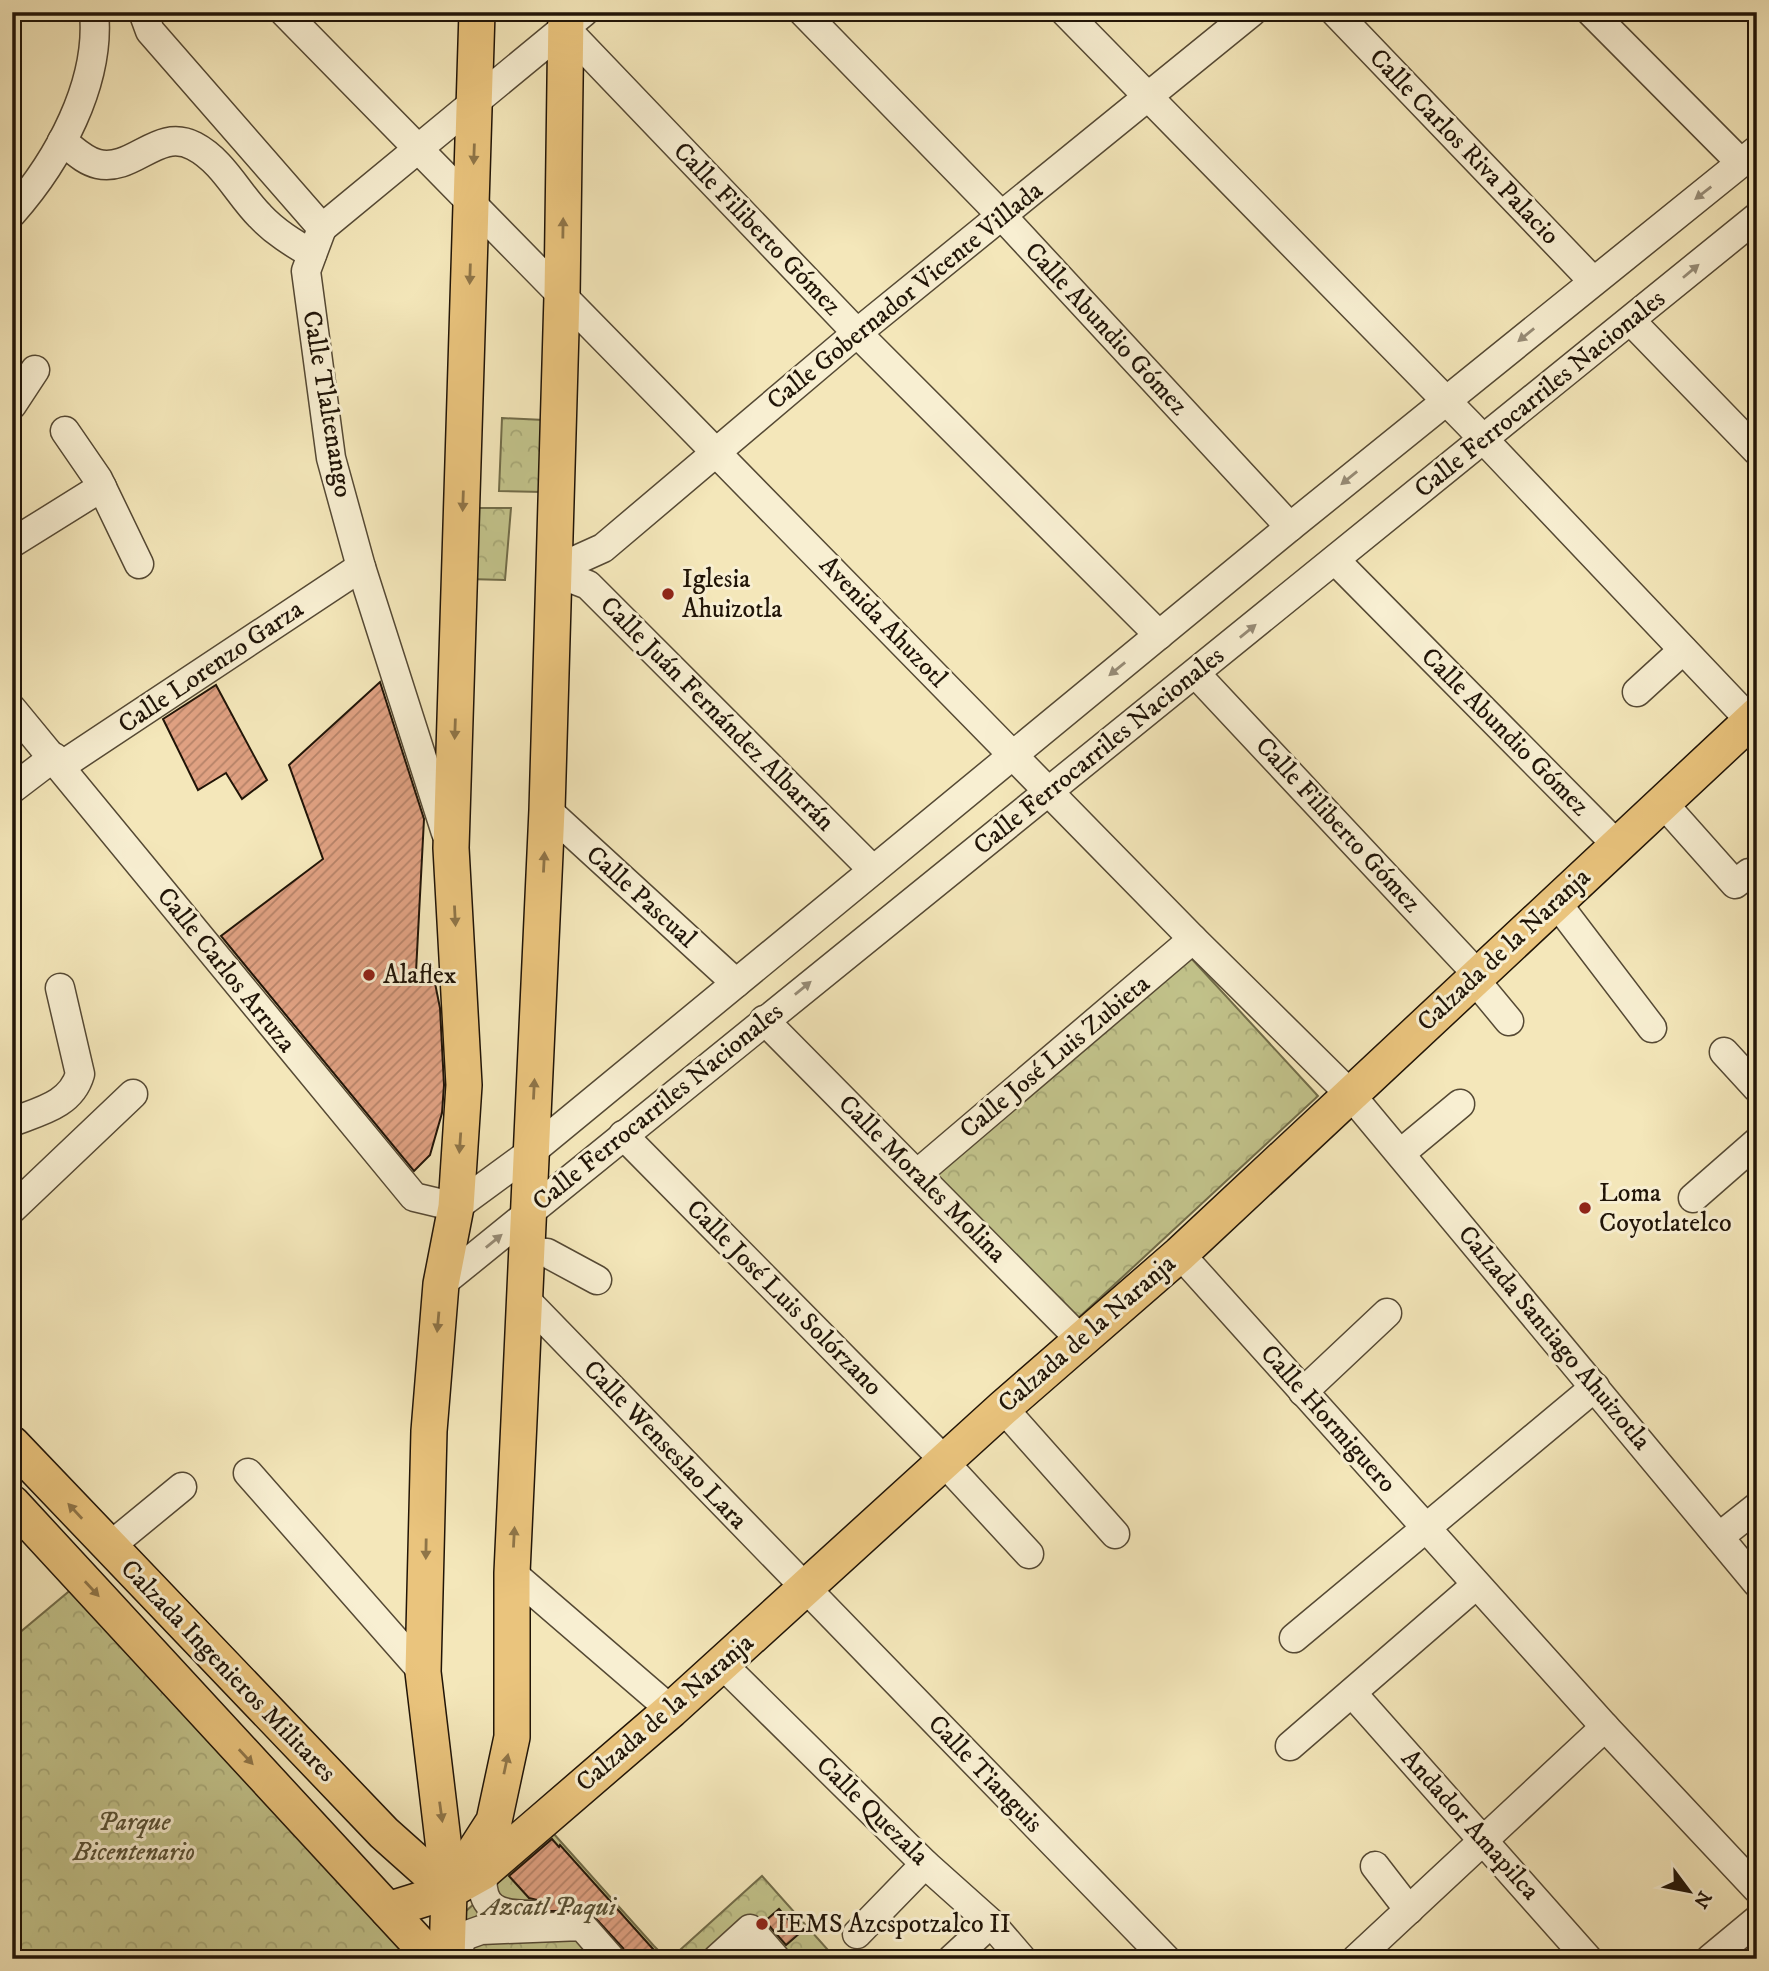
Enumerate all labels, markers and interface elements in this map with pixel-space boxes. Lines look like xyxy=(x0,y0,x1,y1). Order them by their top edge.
street label: Calle Carlos Riva Palacio xyxy=(1362,42,1566,252)
street label: Calle Filiberto Gómez xyxy=(666,135,848,323)
one-way arrow xyxy=(469,143,480,165)
street label: Calle Gobernador Vicente Villada xyxy=(760,174,1050,418)
one-way arrow xyxy=(1695,185,1713,200)
one-way arrow xyxy=(557,216,569,238)
street label: Calle Abundio Gómez xyxy=(1017,235,1195,423)
one-way arrow xyxy=(465,263,476,285)
one-way arrow xyxy=(1681,264,1699,279)
street label: Calle Ferrocarriles Nacionales xyxy=(1408,283,1672,505)
street label: Calle Tlaltenango xyxy=(294,308,360,500)
one-way arrow xyxy=(1517,327,1534,342)
one-way arrow xyxy=(1341,471,1359,486)
one-way arrow xyxy=(457,491,468,513)
street label: Avenida Ahuzotl xyxy=(812,549,954,695)
place label: Iglesia Ahuizotla xyxy=(682,563,782,626)
marker: Iglesia Ahuizotla xyxy=(660,586,676,602)
street label: Calle Juán Fernández Albarrán xyxy=(593,590,842,839)
street label: Calle Lorenzo Garza xyxy=(112,593,310,741)
one-way arrow xyxy=(1240,624,1257,639)
street label: Calle Ferrocarriles Nacionales xyxy=(967,640,1231,862)
street label: Calle Abundio Gómez xyxy=(1414,641,1596,823)
one-way arrow xyxy=(1108,662,1126,677)
one-way arrow xyxy=(449,718,460,740)
street label: Calle Filiberto Gómez xyxy=(1248,730,1428,920)
street label: Calle Pascual xyxy=(579,839,703,955)
one-way arrow xyxy=(539,851,550,873)
street label: Calzada de la Naranja xyxy=(1410,861,1598,1039)
street label: Calle Carlos Arruza xyxy=(149,881,303,1059)
one-way arrow xyxy=(449,905,460,927)
place label: Alaflex xyxy=(383,959,457,992)
marker: Alaflex xyxy=(361,967,377,983)
street label: Calle José Luis Zubieta xyxy=(953,968,1157,1146)
one-way arrow xyxy=(794,981,812,996)
street label: Calle Ferrocarriles Nacionales xyxy=(526,996,790,1218)
one-way arrow xyxy=(528,1078,539,1100)
street label: Calle Morales Molina xyxy=(831,1088,1013,1270)
one-way arrow xyxy=(455,1132,466,1154)
place label: Loma Coyotlatelco xyxy=(1599,1177,1732,1240)
street label: Calle José Luis Solórzano xyxy=(679,1193,889,1403)
marker: Loma Coyotlatelco xyxy=(1577,1200,1593,1216)
street label: Calzada Santiago Ahuizotla xyxy=(1450,1219,1658,1457)
one-way arrow xyxy=(486,1234,503,1249)
street label: Calzada de la Naranja xyxy=(991,1248,1183,1420)
one-way arrow xyxy=(432,1311,443,1333)
street label: Calle Hormiguero xyxy=(1253,1338,1403,1500)
street label: Calle Wenseslao Lara xyxy=(576,1353,754,1537)
one-way arrow xyxy=(67,1502,83,1520)
one-way arrow xyxy=(509,1526,520,1548)
one-way arrow xyxy=(421,1539,432,1561)
street label: Calzada Ingenieros Militares xyxy=(113,1553,343,1789)
one-way arrow xyxy=(84,1580,100,1597)
street label: Calzada de la Naranja xyxy=(569,1627,761,1799)
street label: Calle Tianguis xyxy=(920,1708,1050,1840)
street label: Andador Amapilca xyxy=(1394,1743,1546,1907)
one-way arrow xyxy=(238,1748,254,1766)
street label: Calle Quezala xyxy=(809,1749,935,1873)
one-way arrow xyxy=(500,1753,511,1775)
one-way arrow xyxy=(435,1802,446,1824)
park label: Parque Bicentenario xyxy=(72,1806,195,1869)
north arrow xyxy=(1654,1856,1724,1926)
text: N xyxy=(1688,1887,1716,1912)
park label: Azcatl Paqui xyxy=(479,1891,618,1924)
place label: IEMS Azcspotzalco II xyxy=(776,1908,1011,1941)
marker: IEMS Azcspotzalco II xyxy=(754,1916,770,1932)

